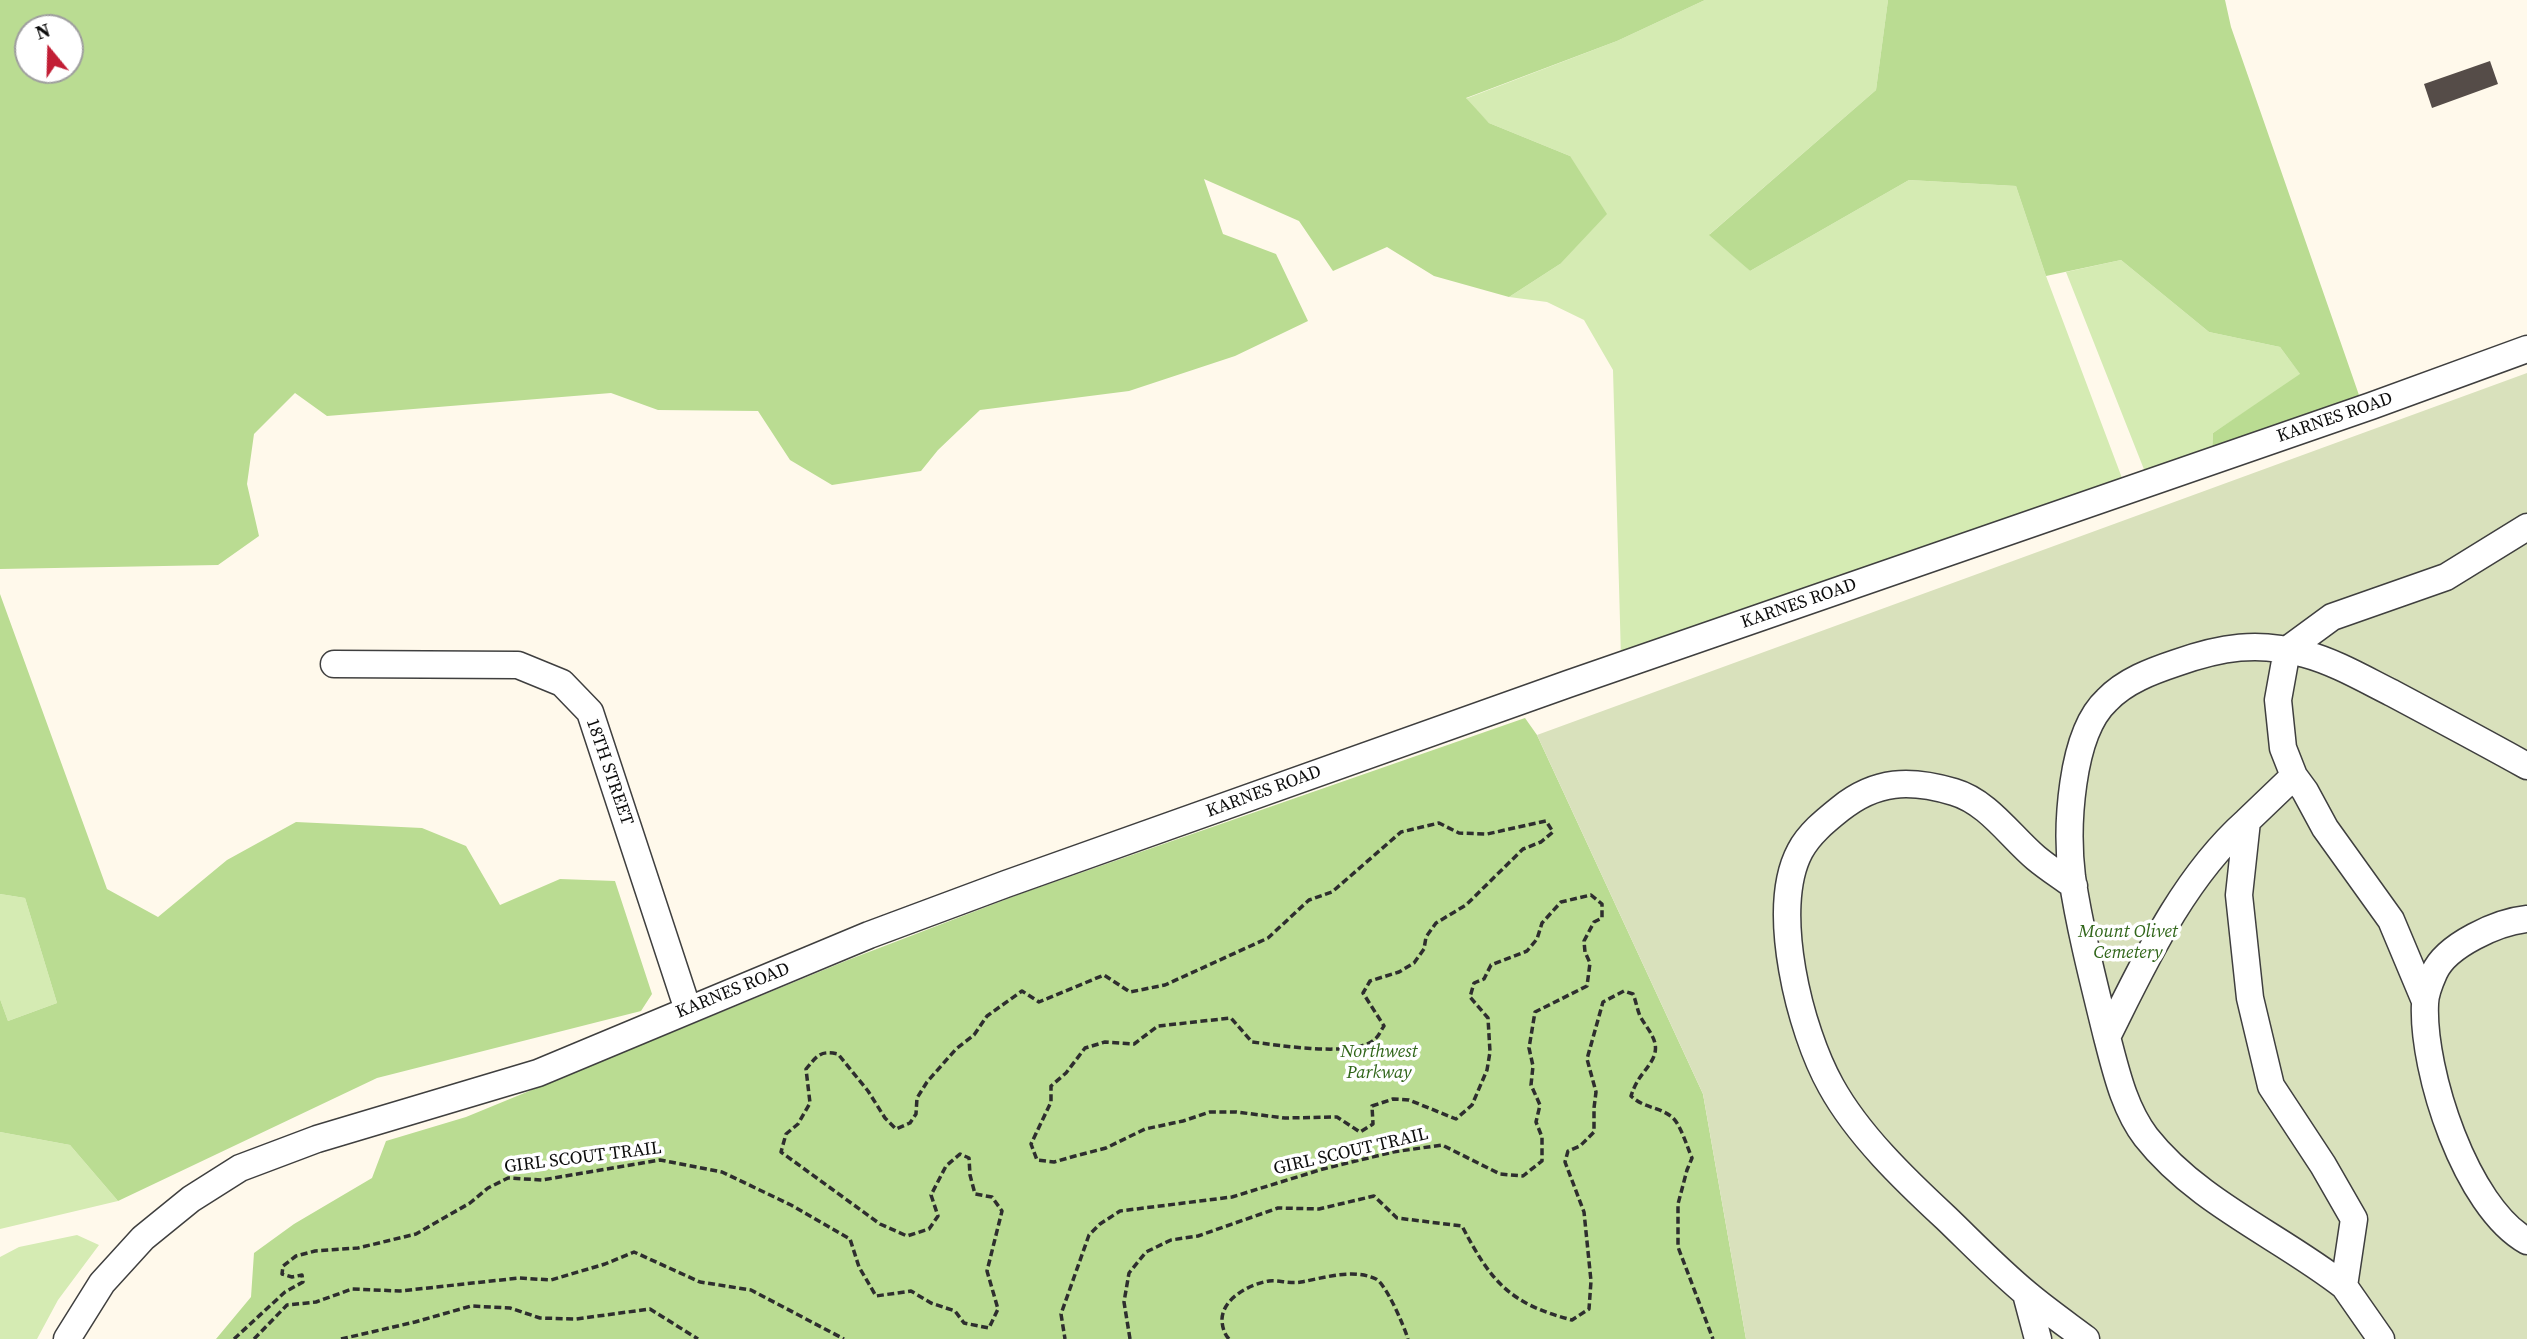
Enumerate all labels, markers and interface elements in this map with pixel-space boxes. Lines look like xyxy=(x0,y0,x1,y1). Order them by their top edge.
north arrow xyxy=(14,14,84,84)
text: N xyxy=(32,16,54,46)
street label: KARNES ROAD xyxy=(2274,388,2396,448)
street label: KARNES ROAD xyxy=(1738,574,1860,634)
street label: 18TH STREET xyxy=(581,716,637,828)
street label: KARNES ROAD xyxy=(1203,761,1325,823)
park label: Mount Olivet Cemetery xyxy=(2078,921,2178,964)
street label: KARNES ROAD xyxy=(673,958,793,1024)
park label: Northwest Parkway xyxy=(1340,1041,1418,1084)
street label: GIRL SCOUT TRAIL xyxy=(1271,1124,1431,1180)
street label: GIRL SCOUT TRAIL xyxy=(503,1138,663,1178)

